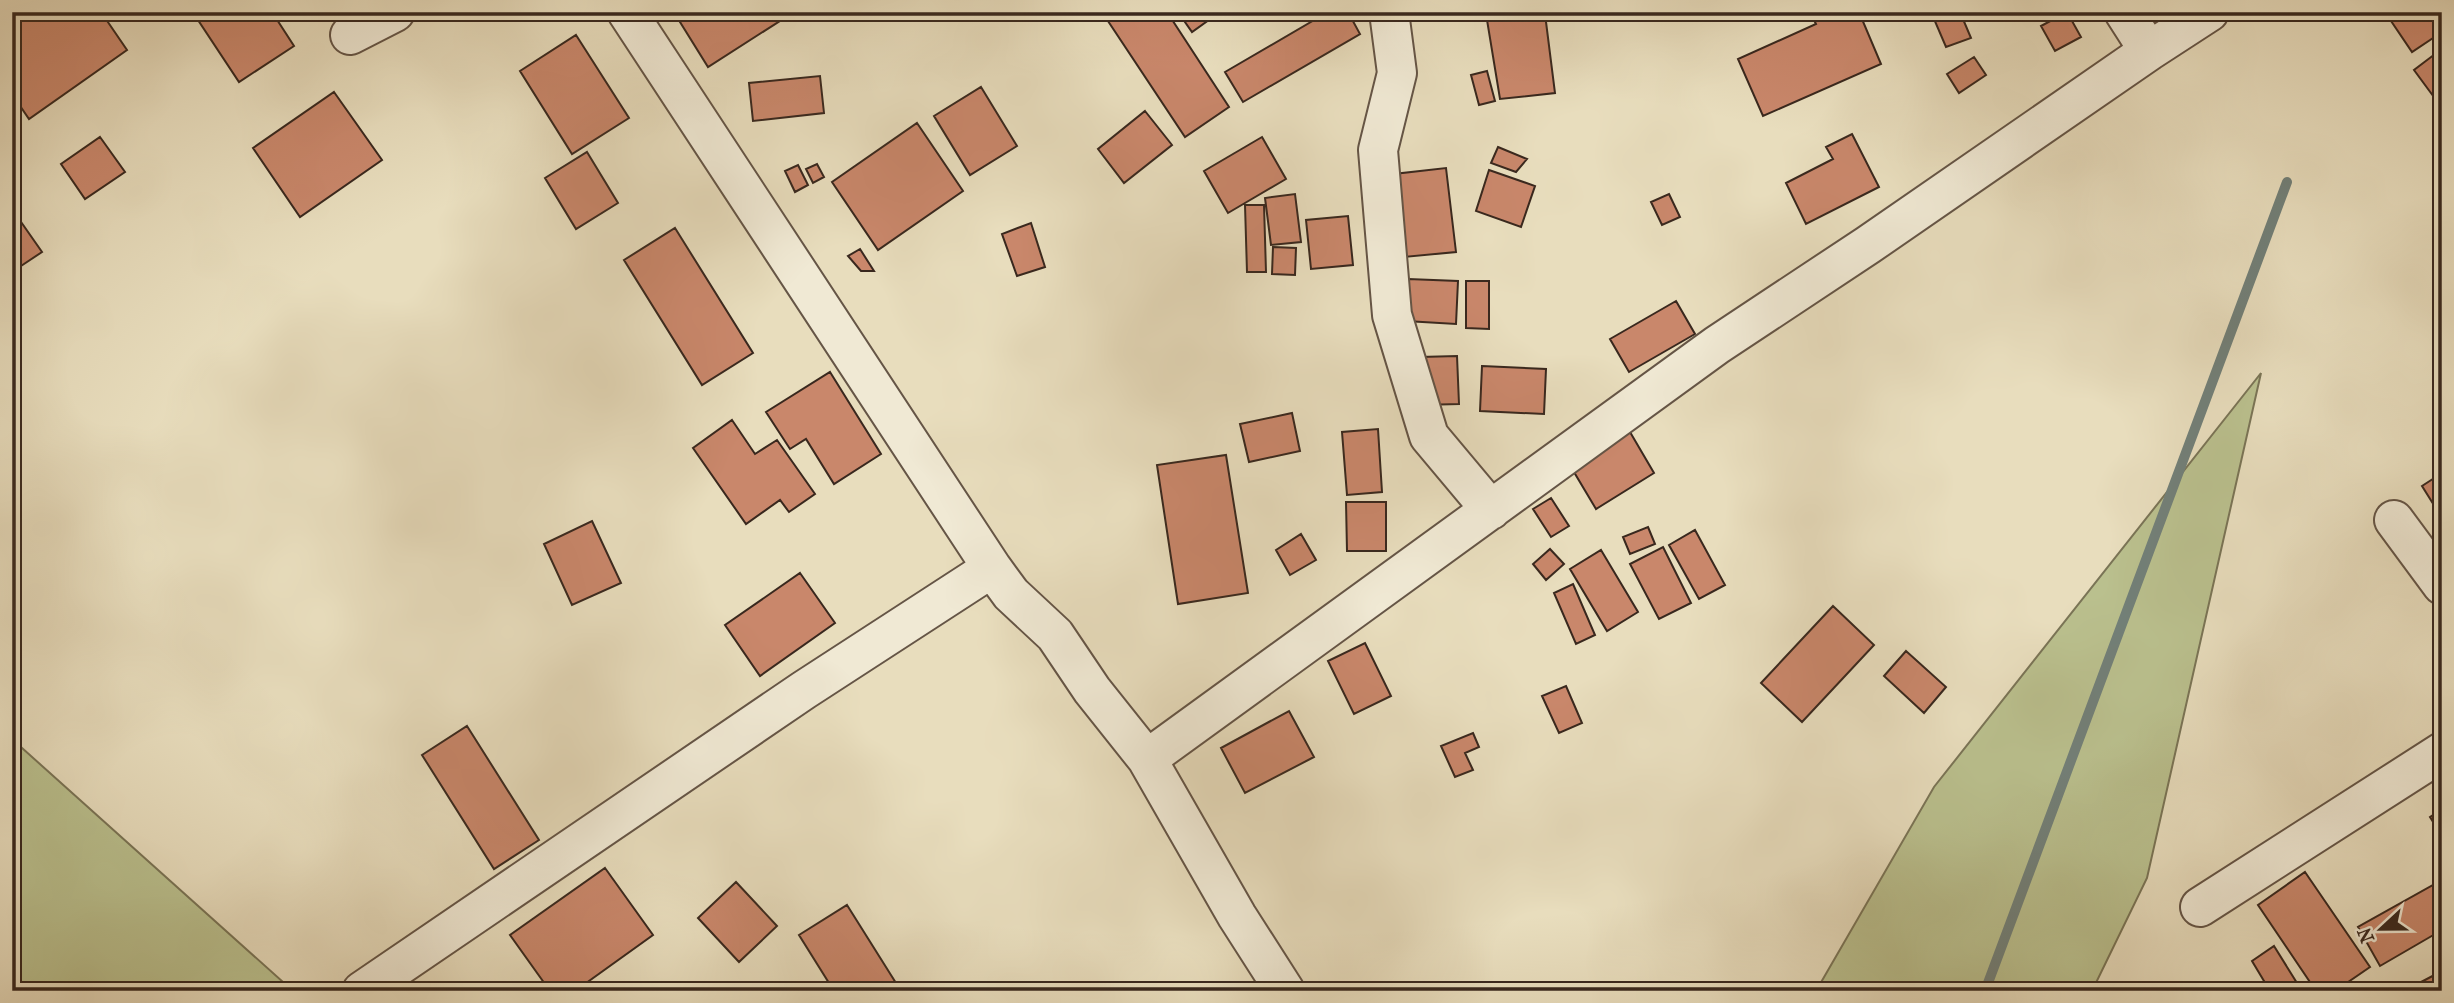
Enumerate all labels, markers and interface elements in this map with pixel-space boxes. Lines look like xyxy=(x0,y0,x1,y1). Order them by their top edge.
north arrow xyxy=(2346,894,2416,964)
text: N xyxy=(2353,924,2379,946)

